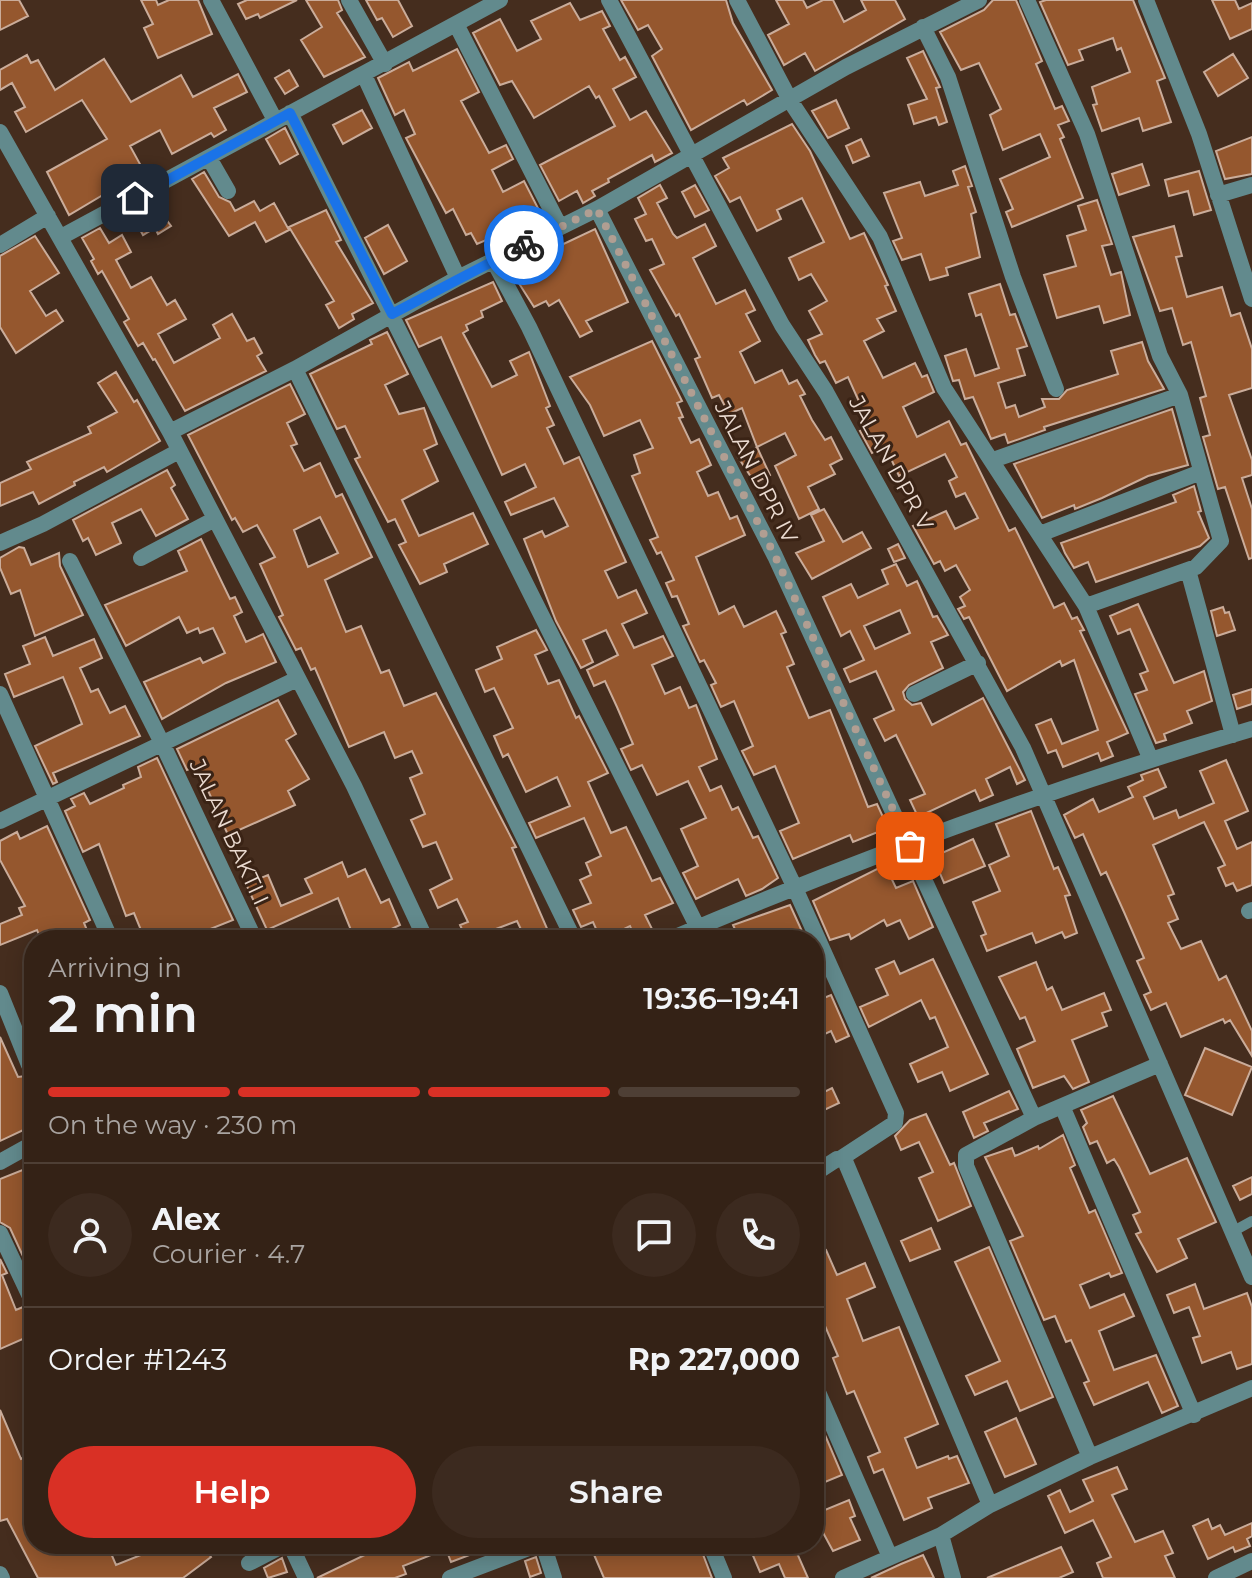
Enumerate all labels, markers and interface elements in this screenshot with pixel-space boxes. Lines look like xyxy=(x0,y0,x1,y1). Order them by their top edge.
pin xyxy=(101,164,169,232)
icon: home xyxy=(113,176,157,220)
courier xyxy=(484,205,564,285)
icon: bike xyxy=(502,223,546,267)
street label: JALAN DPR V xyxy=(842,390,939,536)
street label: JALAN DPR IV xyxy=(708,396,804,548)
street label: JALAN BAKTI I xyxy=(183,754,275,909)
pin xyxy=(876,812,944,880)
icon: bag xyxy=(888,824,932,868)
text: Arriving in xyxy=(48,952,182,984)
text: 19:36–19:41 xyxy=(643,980,800,1017)
text: 2 min xyxy=(48,982,198,1045)
text: On the way · 230 m xyxy=(48,1109,297,1141)
button: person xyxy=(48,1193,132,1277)
button: chat xyxy=(612,1193,696,1277)
button: phone xyxy=(716,1193,800,1277)
text: Alex xyxy=(152,1201,220,1238)
text: Courier · 4.7 xyxy=(152,1238,305,1270)
text: Order #1243 xyxy=(48,1341,228,1378)
text: Rp 227,000 xyxy=(628,1341,800,1378)
button: Help xyxy=(48,1446,416,1538)
button: Share xyxy=(432,1446,800,1538)

